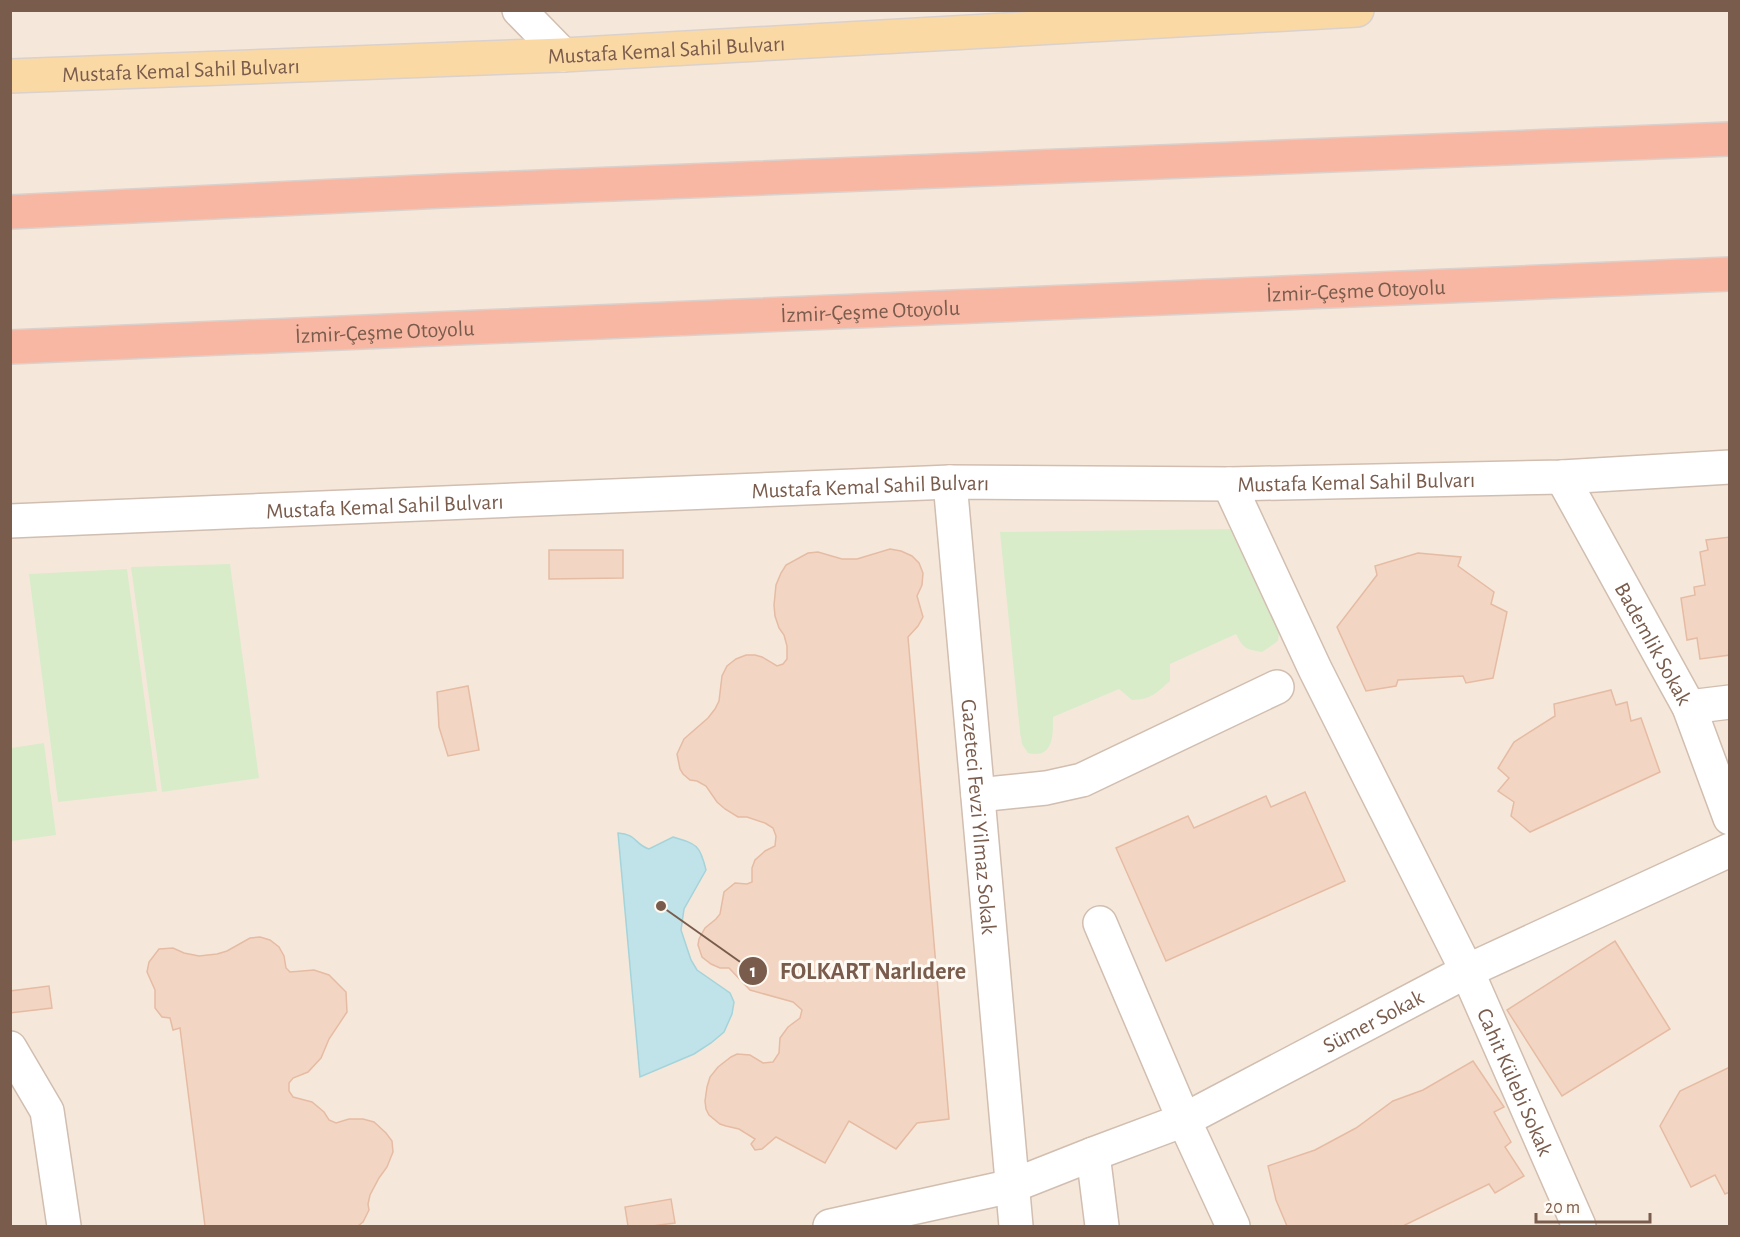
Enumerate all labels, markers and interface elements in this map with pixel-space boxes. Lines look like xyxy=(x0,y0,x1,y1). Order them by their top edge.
street label: Mustafa Kemal Sahil Bulvarı xyxy=(547,32,786,68)
street label: Mustafa Kemal Sahil Bulvarı xyxy=(62,55,300,86)
street label: İzmir-Çeşme Otoyolu xyxy=(1266,276,1446,306)
street label: İzmir-Çeşme Otoyolu xyxy=(780,297,960,326)
street label: İzmir-Çeşme Otoyolu xyxy=(295,317,475,347)
street label: Mustafa Kemal Sahil Bulvarı xyxy=(1237,469,1475,496)
street label: Mustafa Kemal Sahil Bulvarı xyxy=(751,472,989,502)
street label: Mustafa Kemal Sahil Bulvarı xyxy=(265,491,504,522)
street label: Bademlik Sokak xyxy=(1610,579,1696,709)
street label: Gazeteci Fevzi Yilmaz Sokak xyxy=(957,698,1000,935)
callout: FOLKART Narlıdere xyxy=(738,950,978,992)
text: FOLKART Narlıdere xyxy=(780,960,966,984)
text: 1 xyxy=(750,963,756,981)
street label: Sümer Sokak xyxy=(1319,986,1427,1057)
street label: Cahit Külebi Sokak xyxy=(1473,1005,1557,1159)
scale bar xyxy=(1536,1186,1650,1224)
text: 20 m xyxy=(1545,1199,1580,1217)

